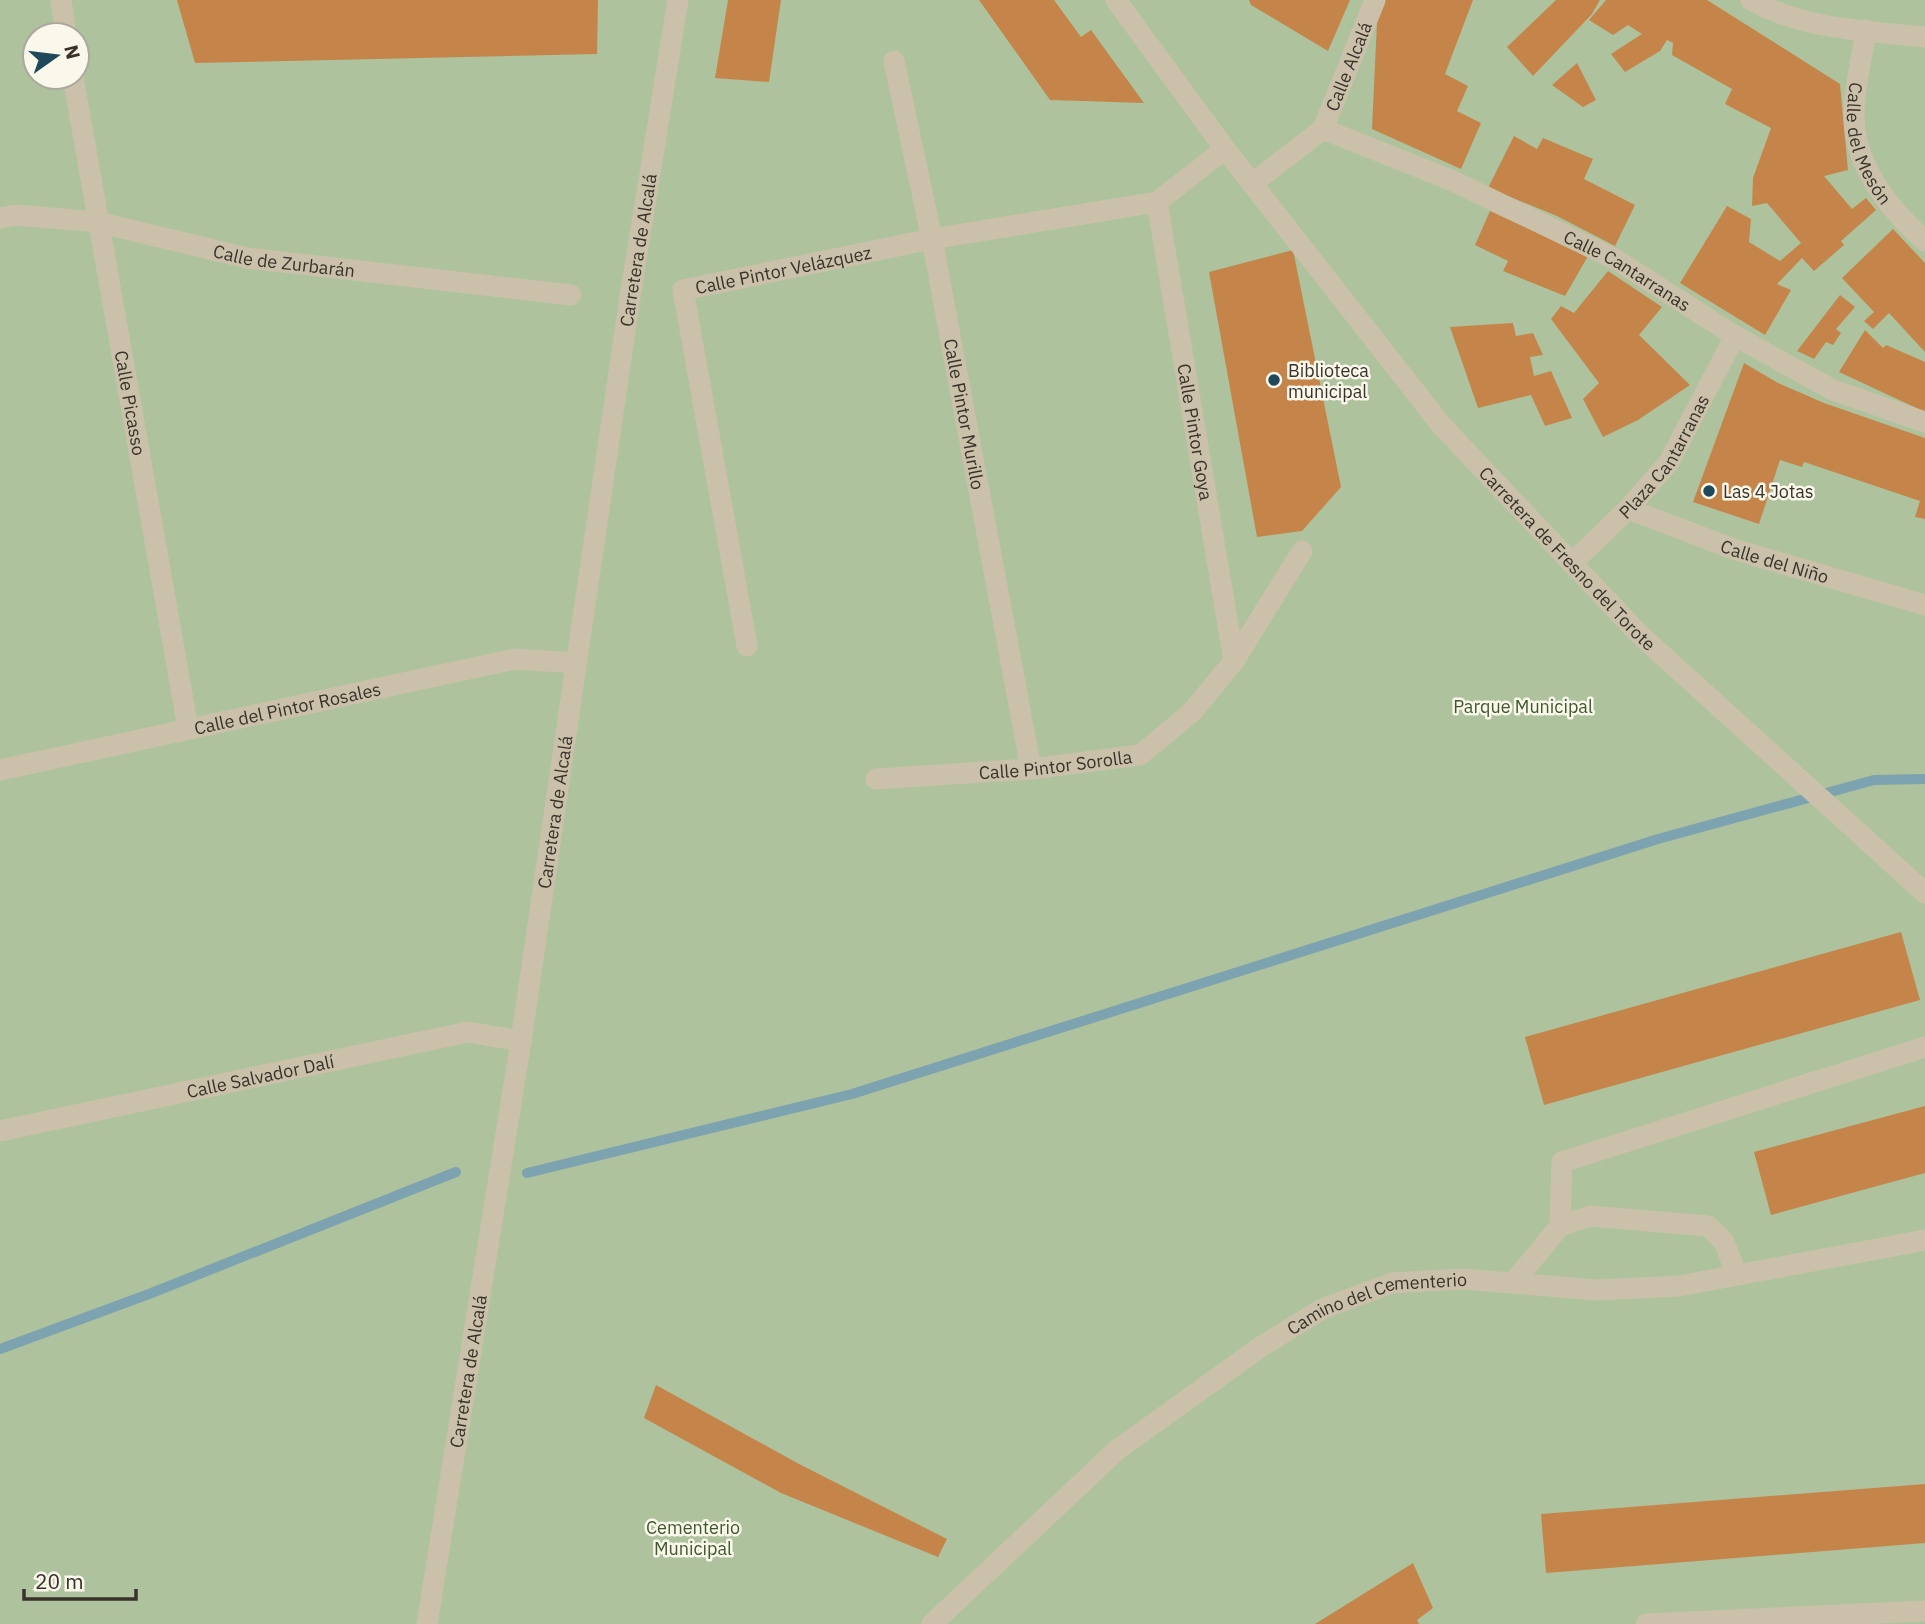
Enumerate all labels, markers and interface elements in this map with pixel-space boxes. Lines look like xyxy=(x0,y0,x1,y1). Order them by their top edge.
street label: Calle Alcalá xyxy=(1320,18,1377,114)
north arrow xyxy=(21,21,91,91)
text: N xyxy=(59,42,86,61)
street label: Calle del Mesón xyxy=(1842,81,1897,209)
street label: Carretera de Alcalá xyxy=(614,172,661,328)
street label: Calle Cantarranas xyxy=(1560,225,1695,316)
street label: Calle de Zurbarán xyxy=(211,239,356,282)
street label: Calle Pintor Velázquez xyxy=(693,240,873,299)
street label: Calle Pintor Murillo xyxy=(939,336,990,491)
street label: Calle Picasso xyxy=(110,349,151,457)
place label: Biblioteca municipal xyxy=(1288,359,1369,403)
street label: Calle Pintor Goya xyxy=(1173,362,1218,502)
marker: Biblioteca municipal xyxy=(1266,372,1282,388)
street label: Plaza Cantarranas xyxy=(1614,390,1714,523)
street label: Carretera de Fresno del Torote xyxy=(1475,461,1661,655)
place label: Las 4 Jotas xyxy=(1723,480,1814,503)
marker: Las 4 Jotas xyxy=(1701,483,1717,499)
street label: Calle del Niño xyxy=(1718,534,1832,588)
street label: Calle del Pintor Rosales xyxy=(192,677,383,739)
park label: Parque Municipal xyxy=(1453,695,1593,718)
street label: Carretera de Alcalá xyxy=(532,733,577,890)
street label: Calle Pintor Sorolla xyxy=(978,745,1134,784)
street label: Calle Salvador Dalí xyxy=(184,1049,337,1103)
street label: Camino del Cementerio xyxy=(1282,1267,1468,1340)
street label: Carretera de Alcalá xyxy=(444,1293,491,1449)
park label: Cementerio Municipal xyxy=(646,1516,740,1560)
scale bar xyxy=(24,1558,136,1602)
text: 20 m xyxy=(35,1567,84,1595)

